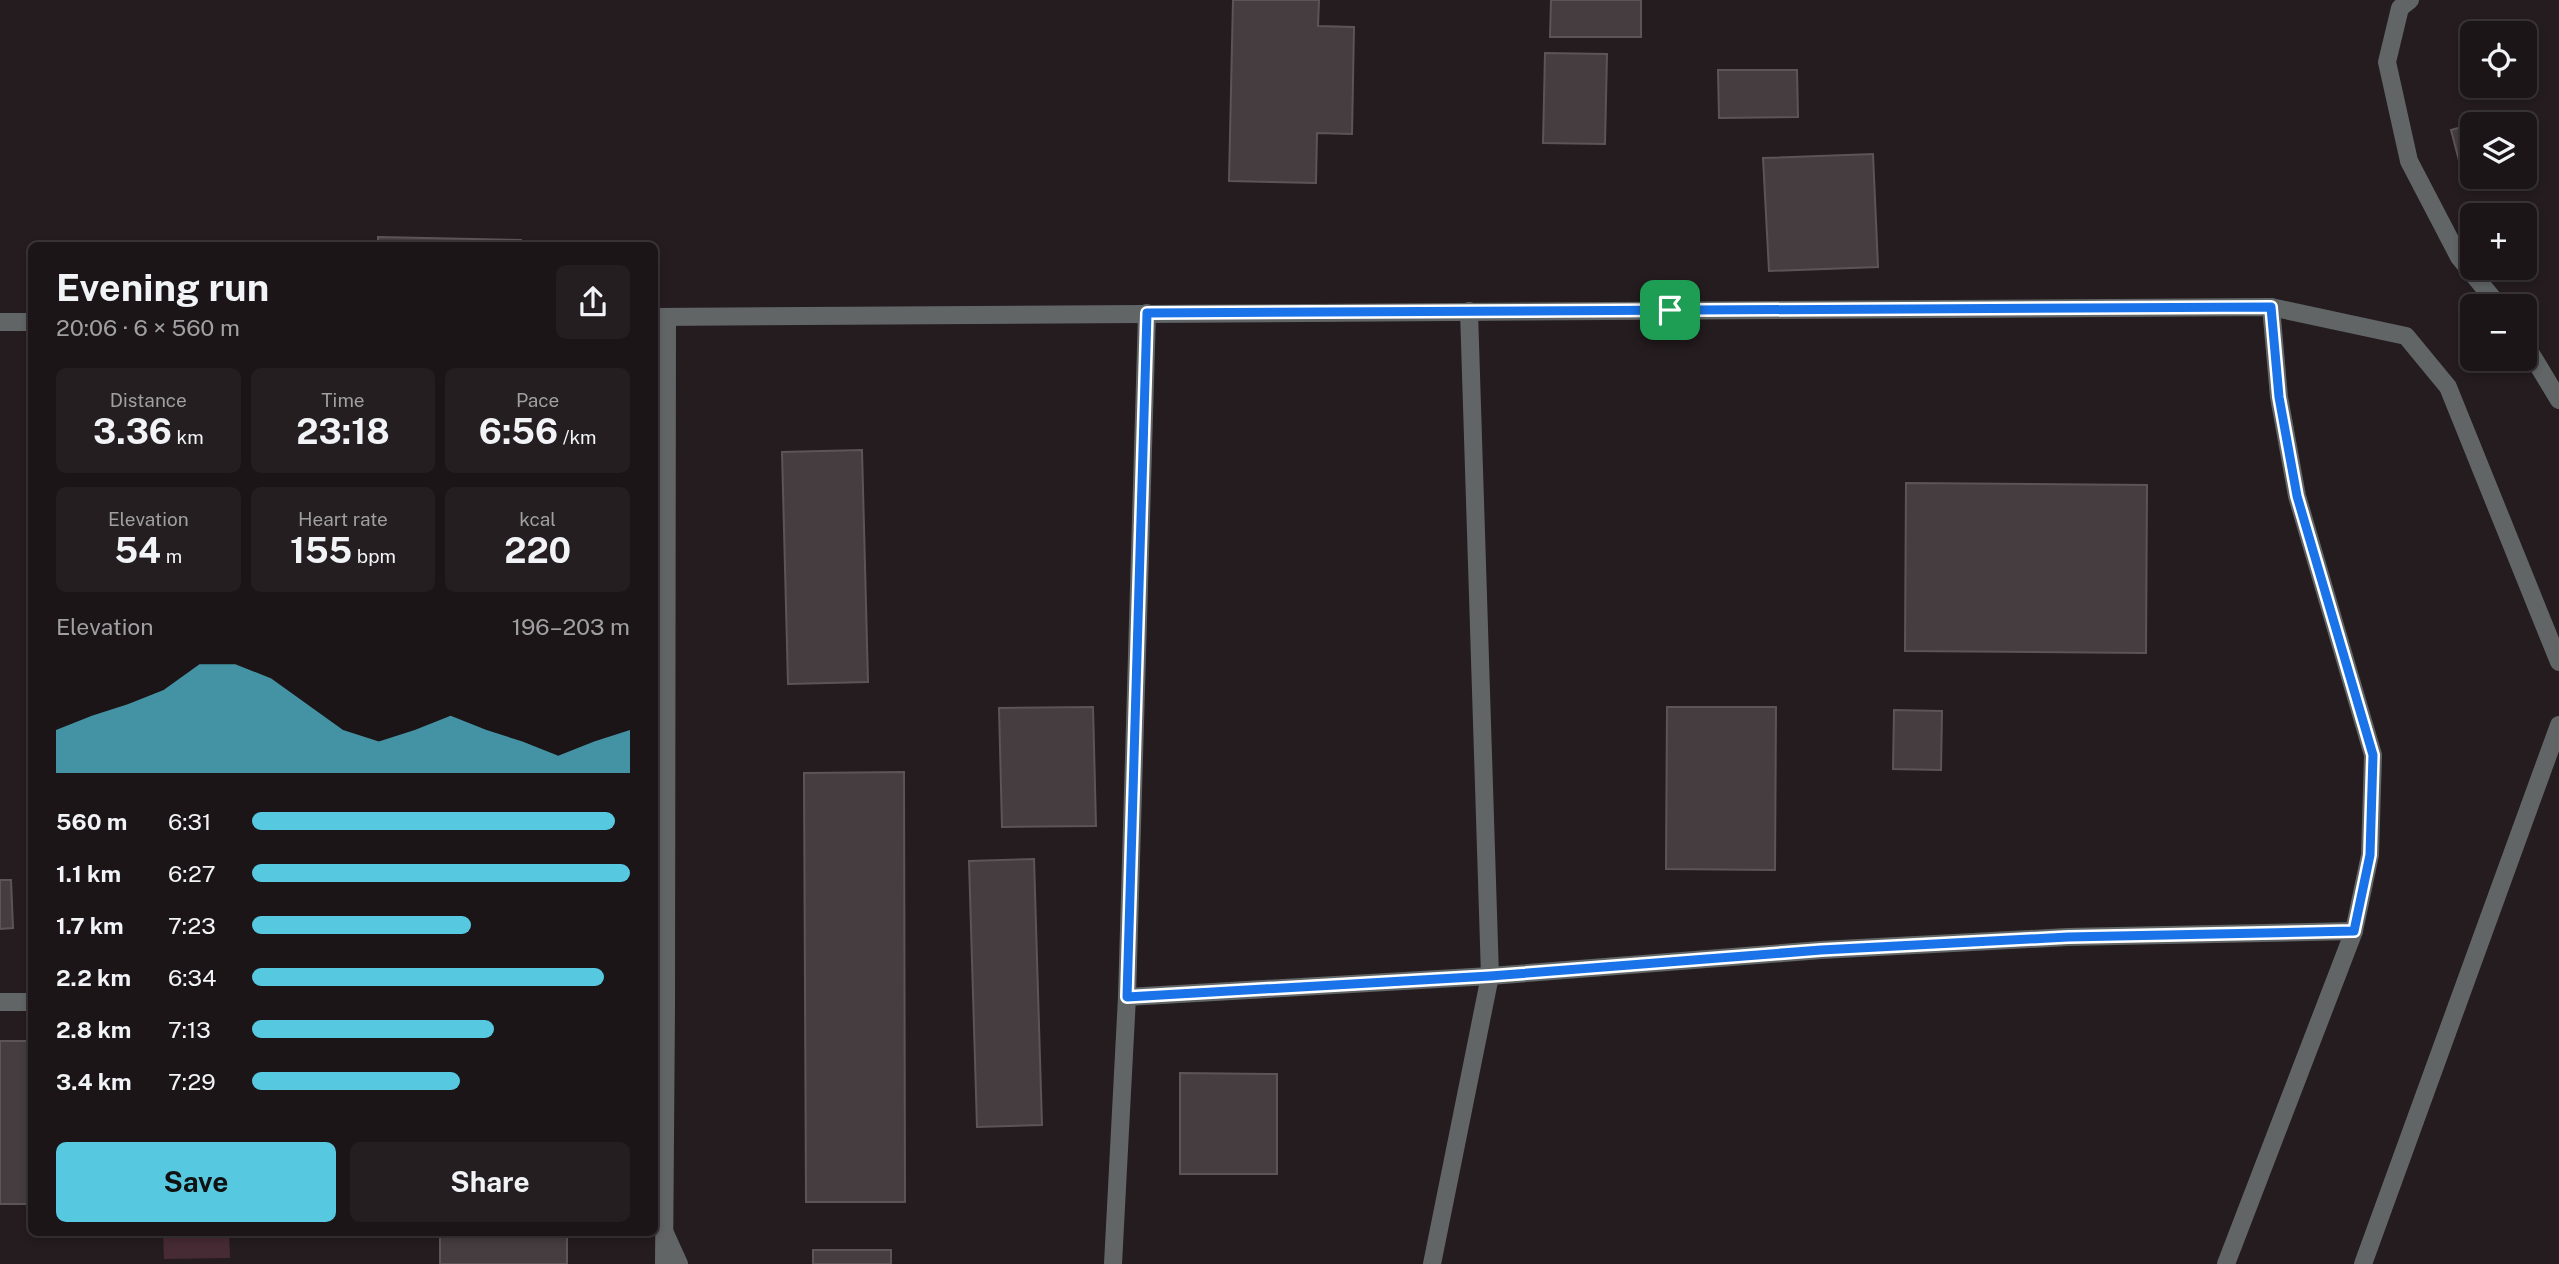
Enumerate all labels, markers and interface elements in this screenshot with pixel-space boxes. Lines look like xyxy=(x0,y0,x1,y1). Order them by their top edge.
map controls xyxy=(2460,21,2537,371)
button: locate xyxy=(2460,21,2537,98)
button: layers xyxy=(2460,112,2537,189)
button: + xyxy=(2460,203,2537,280)
text: Evening run xyxy=(56,265,269,310)
button: share xyxy=(556,265,630,339)
pin xyxy=(1640,280,1700,340)
icon: arrive xyxy=(1651,291,1689,329)
button: − xyxy=(2460,294,2537,371)
text: 20:06 · 6 × 560 m xyxy=(56,314,240,341)
text: Distance xyxy=(110,389,187,411)
text: Time xyxy=(321,389,365,411)
text: Pace xyxy=(516,389,559,411)
text: 3.36 xyxy=(93,411,172,452)
text: 23:18 xyxy=(296,411,390,452)
text: 6:56 xyxy=(479,411,558,452)
text: km xyxy=(172,426,204,448)
text: /km xyxy=(558,426,597,448)
text: Elevation xyxy=(108,508,189,530)
text: Heart rate xyxy=(298,508,388,530)
text: kcal xyxy=(519,508,556,530)
text: 54 xyxy=(115,530,161,571)
text: 155 xyxy=(290,530,352,571)
text: 220 xyxy=(504,530,571,571)
text: m xyxy=(161,545,182,567)
text: bpm xyxy=(352,545,396,567)
text: Elevation xyxy=(56,613,154,640)
text: 196–203 m xyxy=(512,613,630,640)
text: 560 m xyxy=(56,808,127,835)
text: 6:31 xyxy=(168,808,211,835)
text: 1.1 km xyxy=(56,860,121,887)
text: 6:27 xyxy=(168,860,215,887)
text: 1.7 km xyxy=(56,912,124,939)
text: 7:23 xyxy=(168,912,216,939)
text: 2.2 km xyxy=(56,964,131,991)
text: 6:34 xyxy=(168,964,216,991)
text: 2.8 km xyxy=(56,1016,131,1043)
text: 7:13 xyxy=(168,1016,211,1043)
text: 3.4 km xyxy=(56,1068,132,1095)
text: 7:29 xyxy=(168,1068,216,1095)
button: Save xyxy=(56,1142,336,1222)
button: Share xyxy=(350,1142,630,1222)

